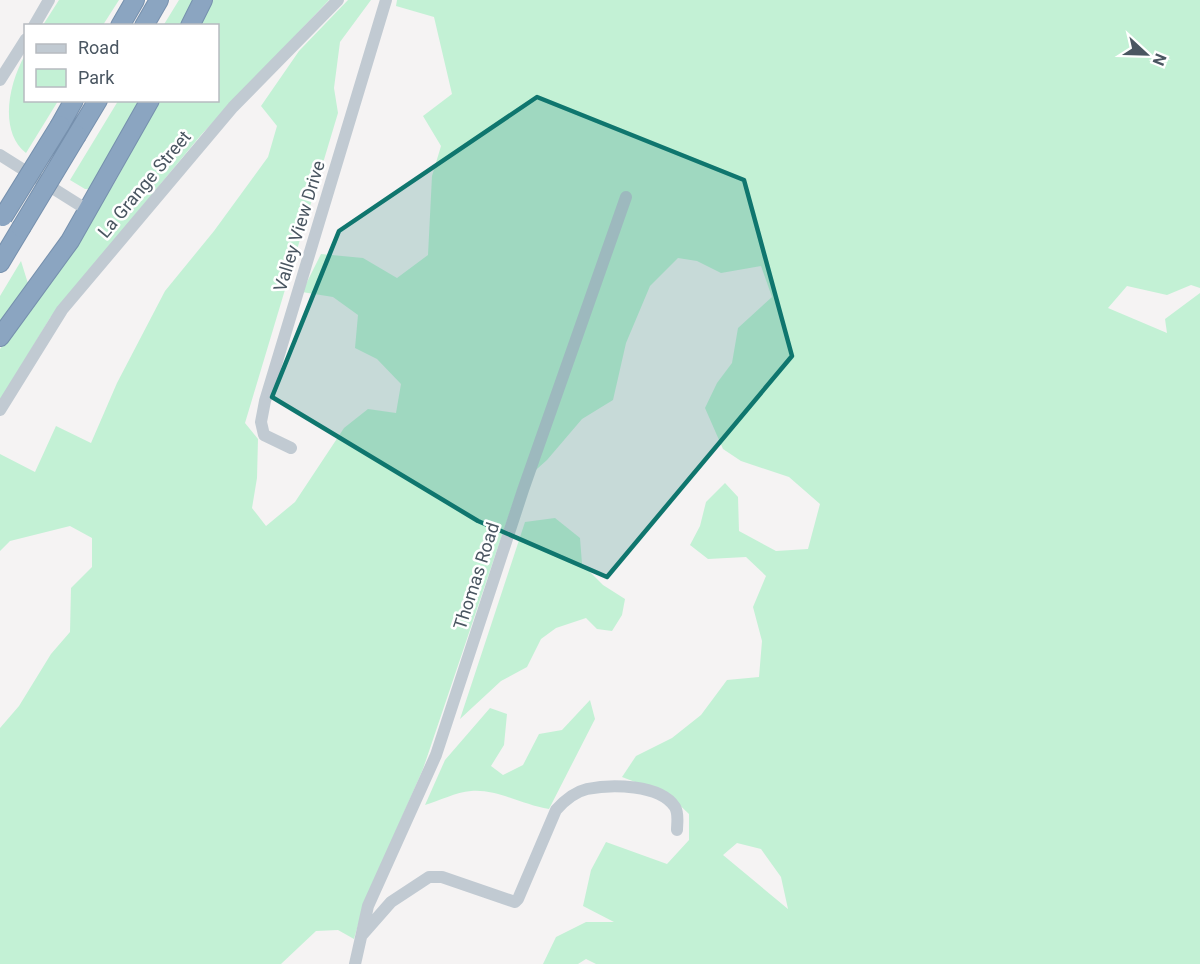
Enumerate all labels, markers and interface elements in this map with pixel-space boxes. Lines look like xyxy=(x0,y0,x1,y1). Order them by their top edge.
legend xyxy=(24,24,219,102)
north arrow xyxy=(1116,24,1176,84)
text: Road xyxy=(78,37,119,58)
text: N xyxy=(1149,51,1170,68)
text: Park xyxy=(78,67,115,88)
street label: La Grange Street xyxy=(93,126,195,242)
street label: Valley View Drive xyxy=(269,158,329,294)
street label: Thomas Road xyxy=(449,520,503,632)

